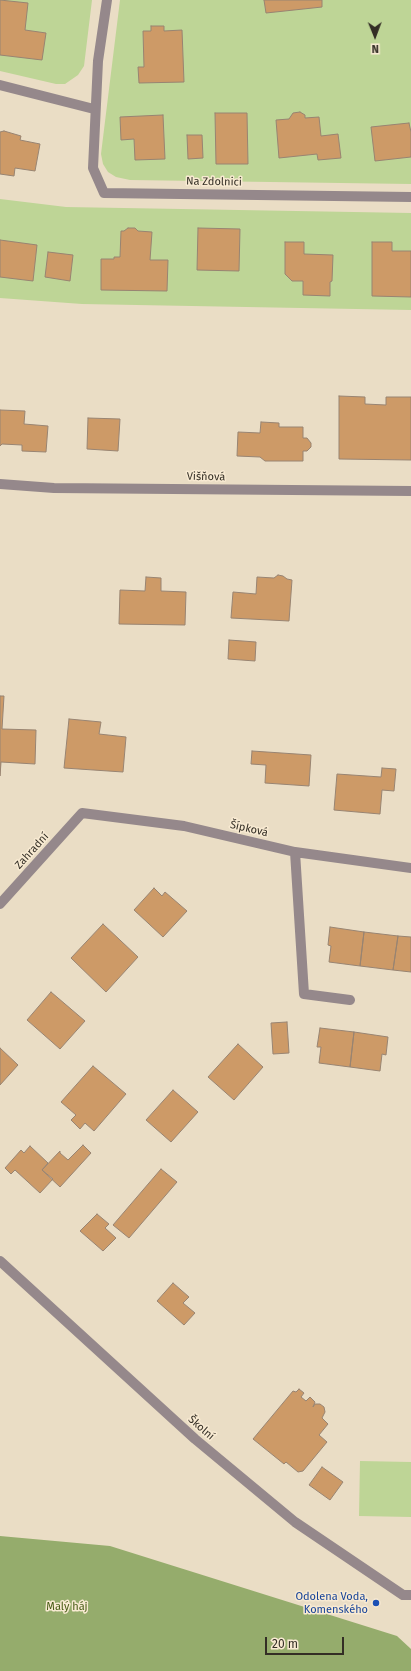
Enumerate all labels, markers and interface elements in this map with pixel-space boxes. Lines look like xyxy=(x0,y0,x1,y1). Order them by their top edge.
north arrow xyxy=(355,16,395,56)
text: N xyxy=(371,42,379,55)
street label: Na Zdolnici xyxy=(186,175,242,189)
street label: Višňová xyxy=(187,470,225,484)
street label: Šípková xyxy=(229,818,269,840)
street label: Zahradní xyxy=(12,830,52,872)
street label: Školní xyxy=(185,1413,217,1443)
place label: Odolena Voda, Komenského xyxy=(295,1590,368,1616)
marker: Odolena Voda, Komenského xyxy=(371,1598,381,1608)
park label: Malý háj xyxy=(46,1600,88,1614)
scale bar xyxy=(267,1629,346,1655)
text: 20 m xyxy=(272,1637,298,1651)

